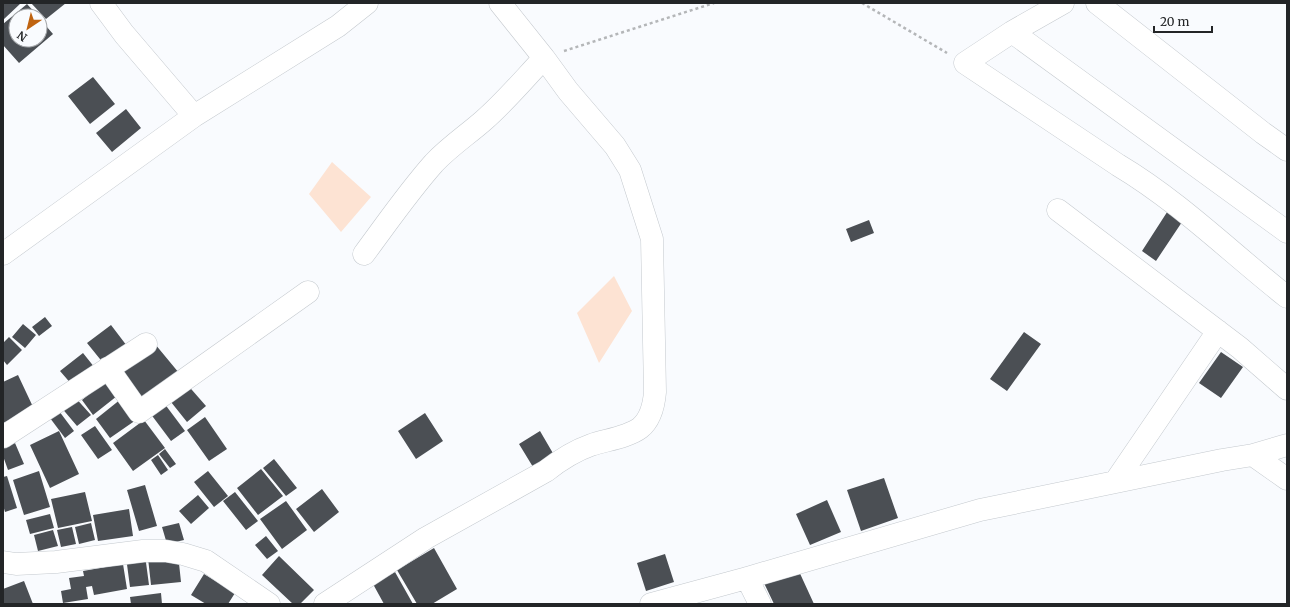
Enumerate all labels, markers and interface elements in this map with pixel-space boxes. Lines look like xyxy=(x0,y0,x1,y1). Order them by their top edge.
north arrow xyxy=(8,8,48,48)
scale bar xyxy=(1154,8,1212,34)
text: 20 m xyxy=(1160,14,1189,29)
text: N xyxy=(14,28,30,44)

